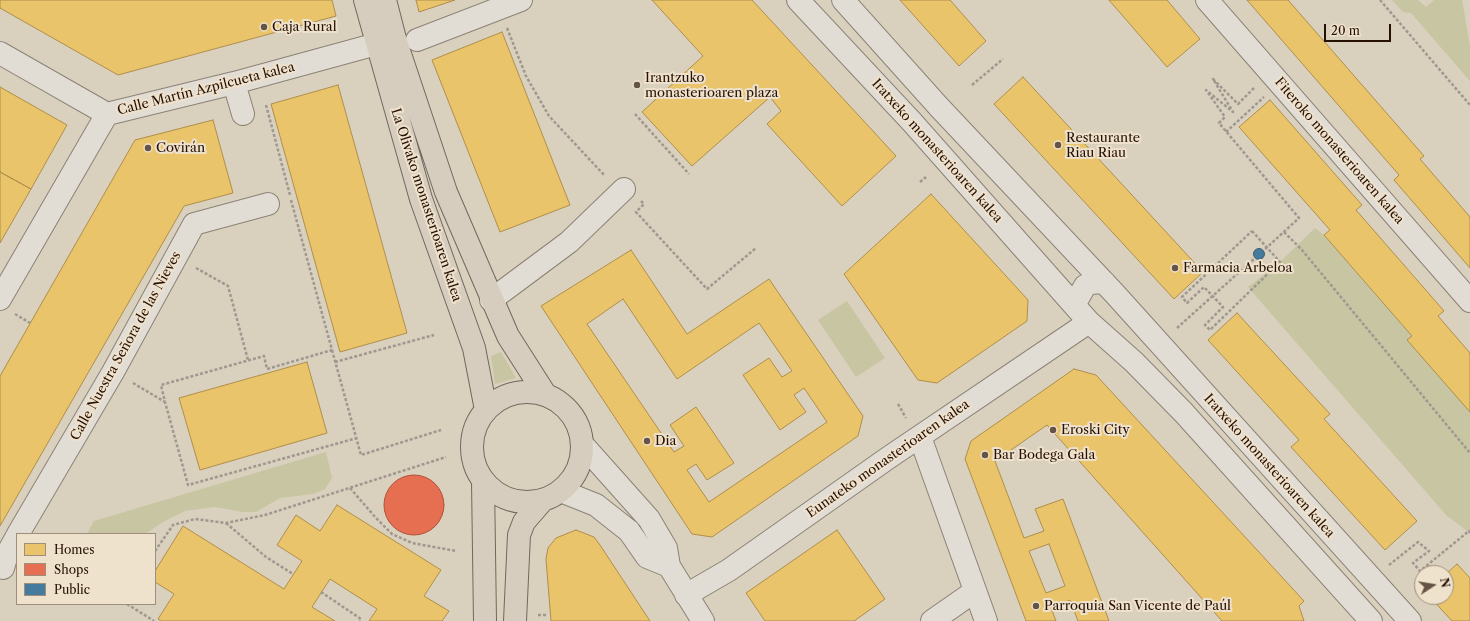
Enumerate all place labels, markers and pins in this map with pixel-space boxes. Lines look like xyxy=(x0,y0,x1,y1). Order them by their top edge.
place label: Caja Rural xyxy=(272,19,337,35)
marker: Caja Rural xyxy=(259,22,269,32)
place label: Irantzuko monasterioaren plaza xyxy=(645,70,778,101)
marker: Irantzuko monasterioaren plaza xyxy=(632,80,642,90)
place label: Restaurante Riau Riau xyxy=(1066,130,1140,161)
place label: Covirán xyxy=(156,140,205,156)
marker: Restaurante Riau Riau xyxy=(1053,140,1063,150)
marker: Covirán xyxy=(143,143,153,153)
place label: Farmacia Arbeloa xyxy=(1183,260,1292,276)
marker: Farmacia Arbeloa xyxy=(1170,263,1180,273)
place label: Eroski City xyxy=(1061,422,1130,438)
marker: Eroski City xyxy=(1048,425,1058,435)
place label: Dia xyxy=(655,433,676,449)
marker: Dia xyxy=(642,436,652,446)
place label: Bar Bodega Gala xyxy=(993,447,1095,463)
marker: Bar Bodega Gala xyxy=(980,450,990,460)
place label: Parroquia San Vicente de Paúl xyxy=(1044,598,1231,614)
marker: Parroquia San Vicente de Paúl xyxy=(1031,601,1041,611)

